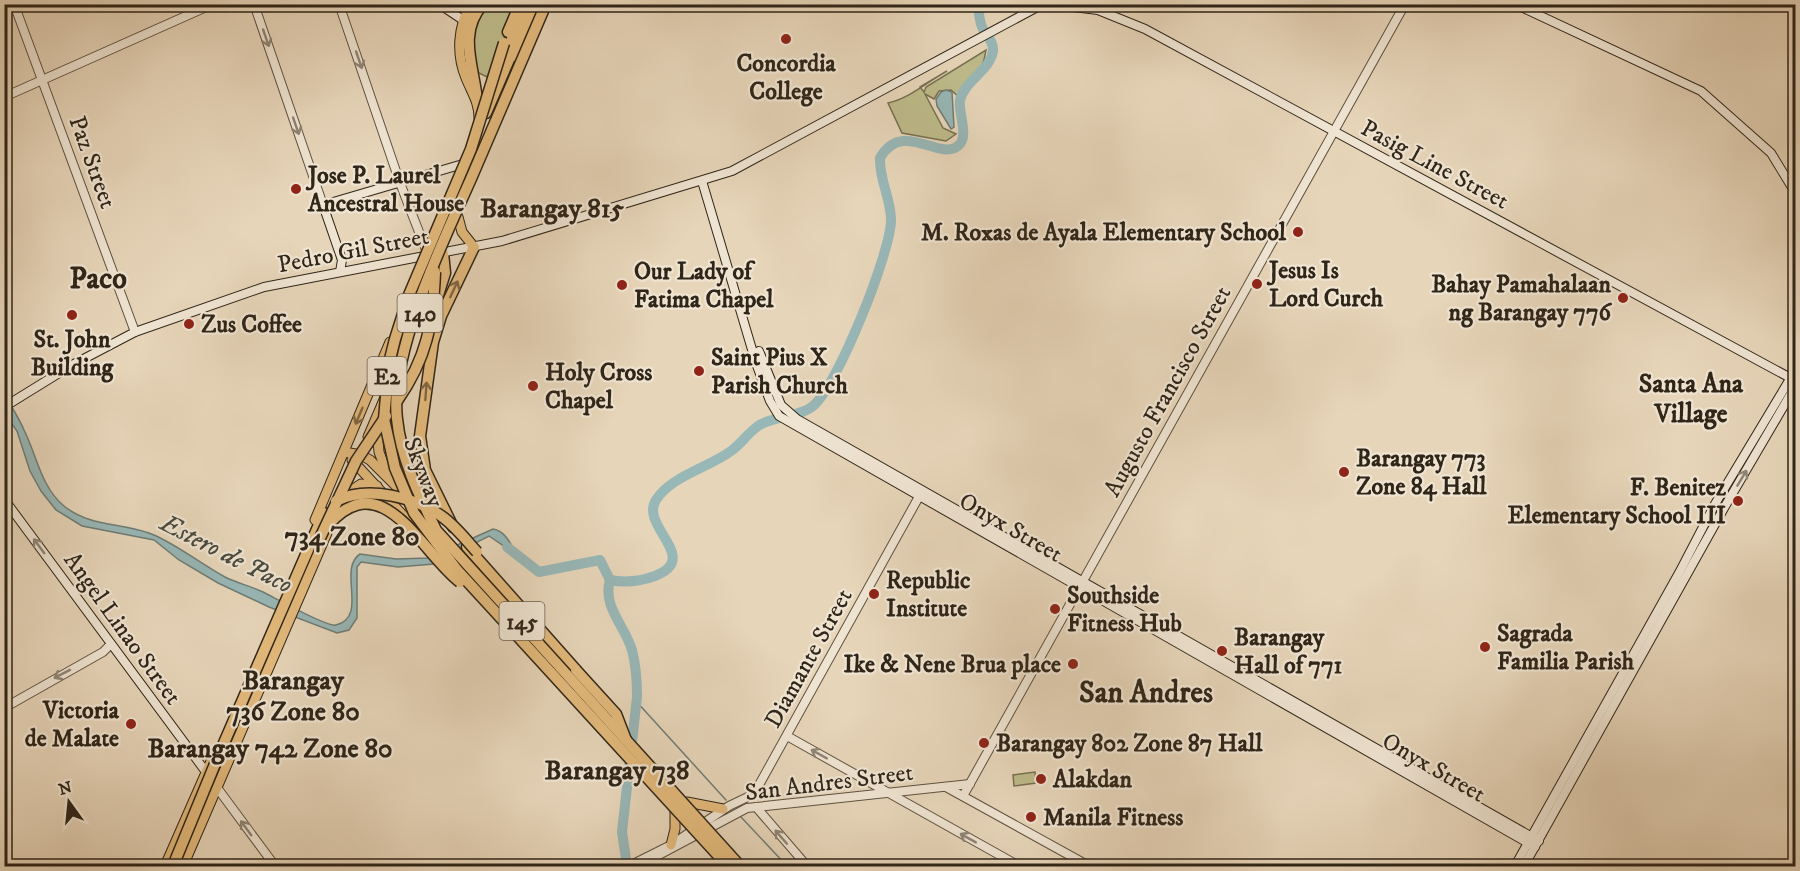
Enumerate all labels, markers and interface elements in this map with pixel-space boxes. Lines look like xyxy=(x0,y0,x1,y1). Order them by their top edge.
one-way arrow xyxy=(261,28,272,47)
marker: Concordia College xyxy=(779,32,793,46)
place label: Concordia College xyxy=(736,49,836,107)
one-way arrow xyxy=(355,50,366,69)
street label: Paz Street xyxy=(61,112,123,213)
street label: Pasig Line Street xyxy=(1356,113,1514,217)
one-way arrow xyxy=(292,116,303,135)
place label: Jose P. Laurel Ancestral House xyxy=(305,161,464,219)
marker: Jose P. Laurel Ancestral House xyxy=(289,182,303,196)
district label: Barangay 815 xyxy=(480,192,625,226)
place label: M. Roxas de Ayala Elementary School xyxy=(921,218,1287,248)
street label: Pedro Gil Street xyxy=(275,222,432,280)
marker: M. Roxas de Ayala Elementary School xyxy=(1291,225,1305,239)
place label: Jesus Is Lord Curch xyxy=(1266,256,1384,314)
place label: Our Lady of Fatima Chapel xyxy=(634,257,774,315)
district label: Paco xyxy=(69,261,127,298)
place label: Bahay Pamahalaan ng Barangay 776 xyxy=(1431,270,1613,328)
marker: Jesus Is Lord Curch xyxy=(1250,277,1264,291)
marker: Our Lady of Fatima Chapel xyxy=(615,278,629,292)
one-way arrow xyxy=(449,280,461,298)
street label: Augusto Francisco Street xyxy=(1097,281,1238,502)
marker: Bahay Pamahalaan ng Barangay 776 xyxy=(1616,291,1630,305)
road number: 140 xyxy=(398,294,442,332)
marker: St. John Building xyxy=(65,308,79,322)
place label: Zus Coffee xyxy=(201,310,302,340)
marker: Zus Coffee xyxy=(182,317,196,331)
place label: St. John Building xyxy=(31,325,115,383)
place label: Saint Pius X Parish Church xyxy=(711,343,848,401)
road number: E2 xyxy=(368,357,406,395)
place label: Holy Cross Chapel xyxy=(545,358,652,416)
marker: Saint Pius X Parish Church xyxy=(692,364,706,378)
district label: Santa Ana Village xyxy=(1639,368,1744,431)
marker: Holy Cross Chapel xyxy=(526,379,540,393)
one-way arrow xyxy=(421,382,432,402)
one-way arrow xyxy=(353,407,364,425)
street label: Skyway xyxy=(396,433,450,512)
place label: Barangay 773 Zone 84 Hall xyxy=(1356,444,1487,502)
marker: Barangay 773 Zone 84 Hall xyxy=(1337,465,1351,479)
one-way arrow xyxy=(1736,470,1748,487)
place label: F. Benitez Elementary School III xyxy=(1508,473,1727,531)
street label: Onyx Street xyxy=(953,486,1068,570)
marker: F. Benitez Elementary School III xyxy=(1731,494,1745,508)
water label: Estero de Paco xyxy=(153,506,298,602)
district label: 734 Zone 80 xyxy=(284,520,420,554)
one-way arrow xyxy=(33,538,45,554)
street label: Angel Linao Street xyxy=(57,546,188,711)
place label: Republic Institute xyxy=(886,566,971,624)
place label: Southside Fitness Hub xyxy=(1067,581,1182,639)
street label: Diamante Street xyxy=(758,583,860,733)
marker: Republic Institute xyxy=(867,587,881,601)
road number: 145 xyxy=(500,602,544,640)
marker: Southside Fitness Hub xyxy=(1048,602,1062,616)
place label: Sagrada Familia Parish xyxy=(1497,619,1634,677)
place label: Barangay Hall of 771 xyxy=(1234,623,1343,681)
marker: Sagrada Familia Parish xyxy=(1478,640,1492,654)
marker: Barangay Hall of 771 xyxy=(1215,644,1229,658)
place label: Ike & Nene Brua place xyxy=(843,650,1061,680)
marker: Ike & Nene Brua place xyxy=(1066,657,1080,671)
district label: Barangay 736 Zone 80 xyxy=(226,664,360,729)
one-way arrow xyxy=(53,668,71,680)
district label: San Andres xyxy=(1079,675,1213,712)
place label: Victoria de Malate xyxy=(25,696,120,754)
marker: Victoria de Malate xyxy=(124,717,138,731)
street label: Onyx Street xyxy=(1376,726,1491,810)
place label: Barangay 802 Zone 87 Hall xyxy=(996,729,1263,759)
district label: Barangay 742 Zone 80 xyxy=(147,732,393,766)
marker: Barangay 802 Zone 87 Hall xyxy=(977,736,991,750)
one-way arrow xyxy=(811,748,828,760)
district label: Barangay 738 xyxy=(544,754,690,788)
street label: San Andres Street xyxy=(743,758,915,808)
place label: Alakdan xyxy=(1052,765,1133,795)
north arrow xyxy=(39,772,99,832)
marker: Alakdan xyxy=(1034,772,1048,786)
text: N xyxy=(56,777,74,800)
place label: Manila Fitness xyxy=(1043,803,1183,833)
marker: Manila Fitness xyxy=(1024,810,1038,824)
one-way arrow xyxy=(240,820,253,836)
one-way arrow xyxy=(774,830,788,845)
one-way arrow xyxy=(960,832,977,844)

